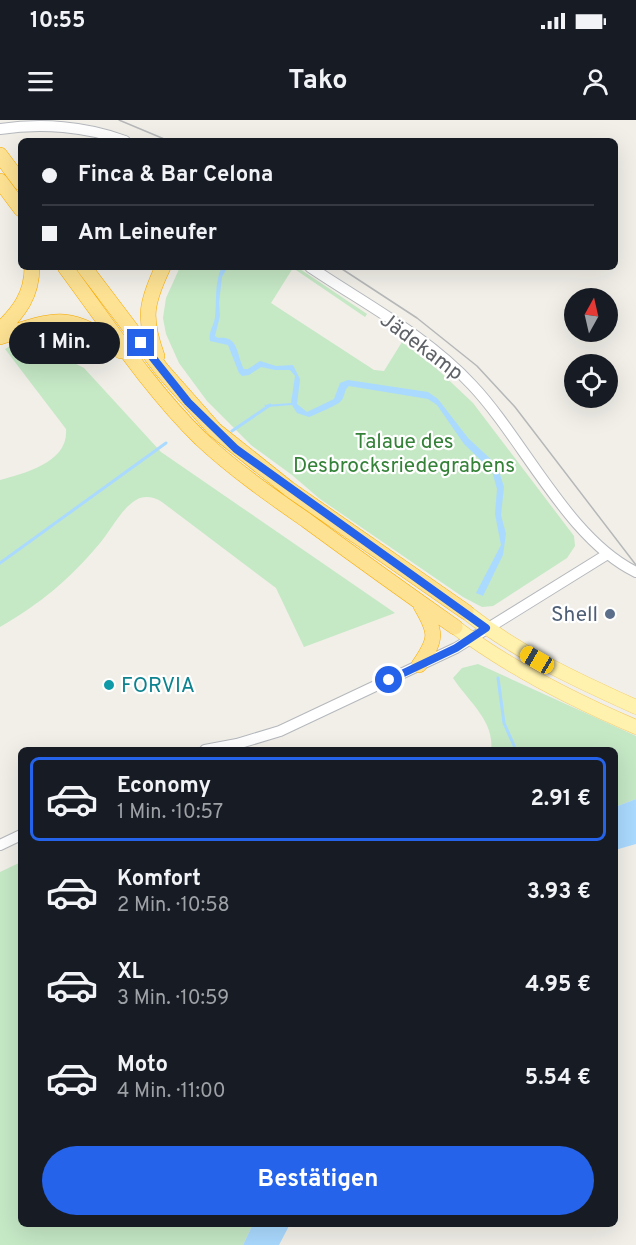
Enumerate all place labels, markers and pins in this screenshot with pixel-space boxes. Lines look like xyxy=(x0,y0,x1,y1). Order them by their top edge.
place label: Shell xyxy=(551,602,598,629)
marker: Shell xyxy=(603,607,617,621)
place label: FORVIA xyxy=(121,673,195,700)
marker: FORVIA xyxy=(102,678,116,692)

